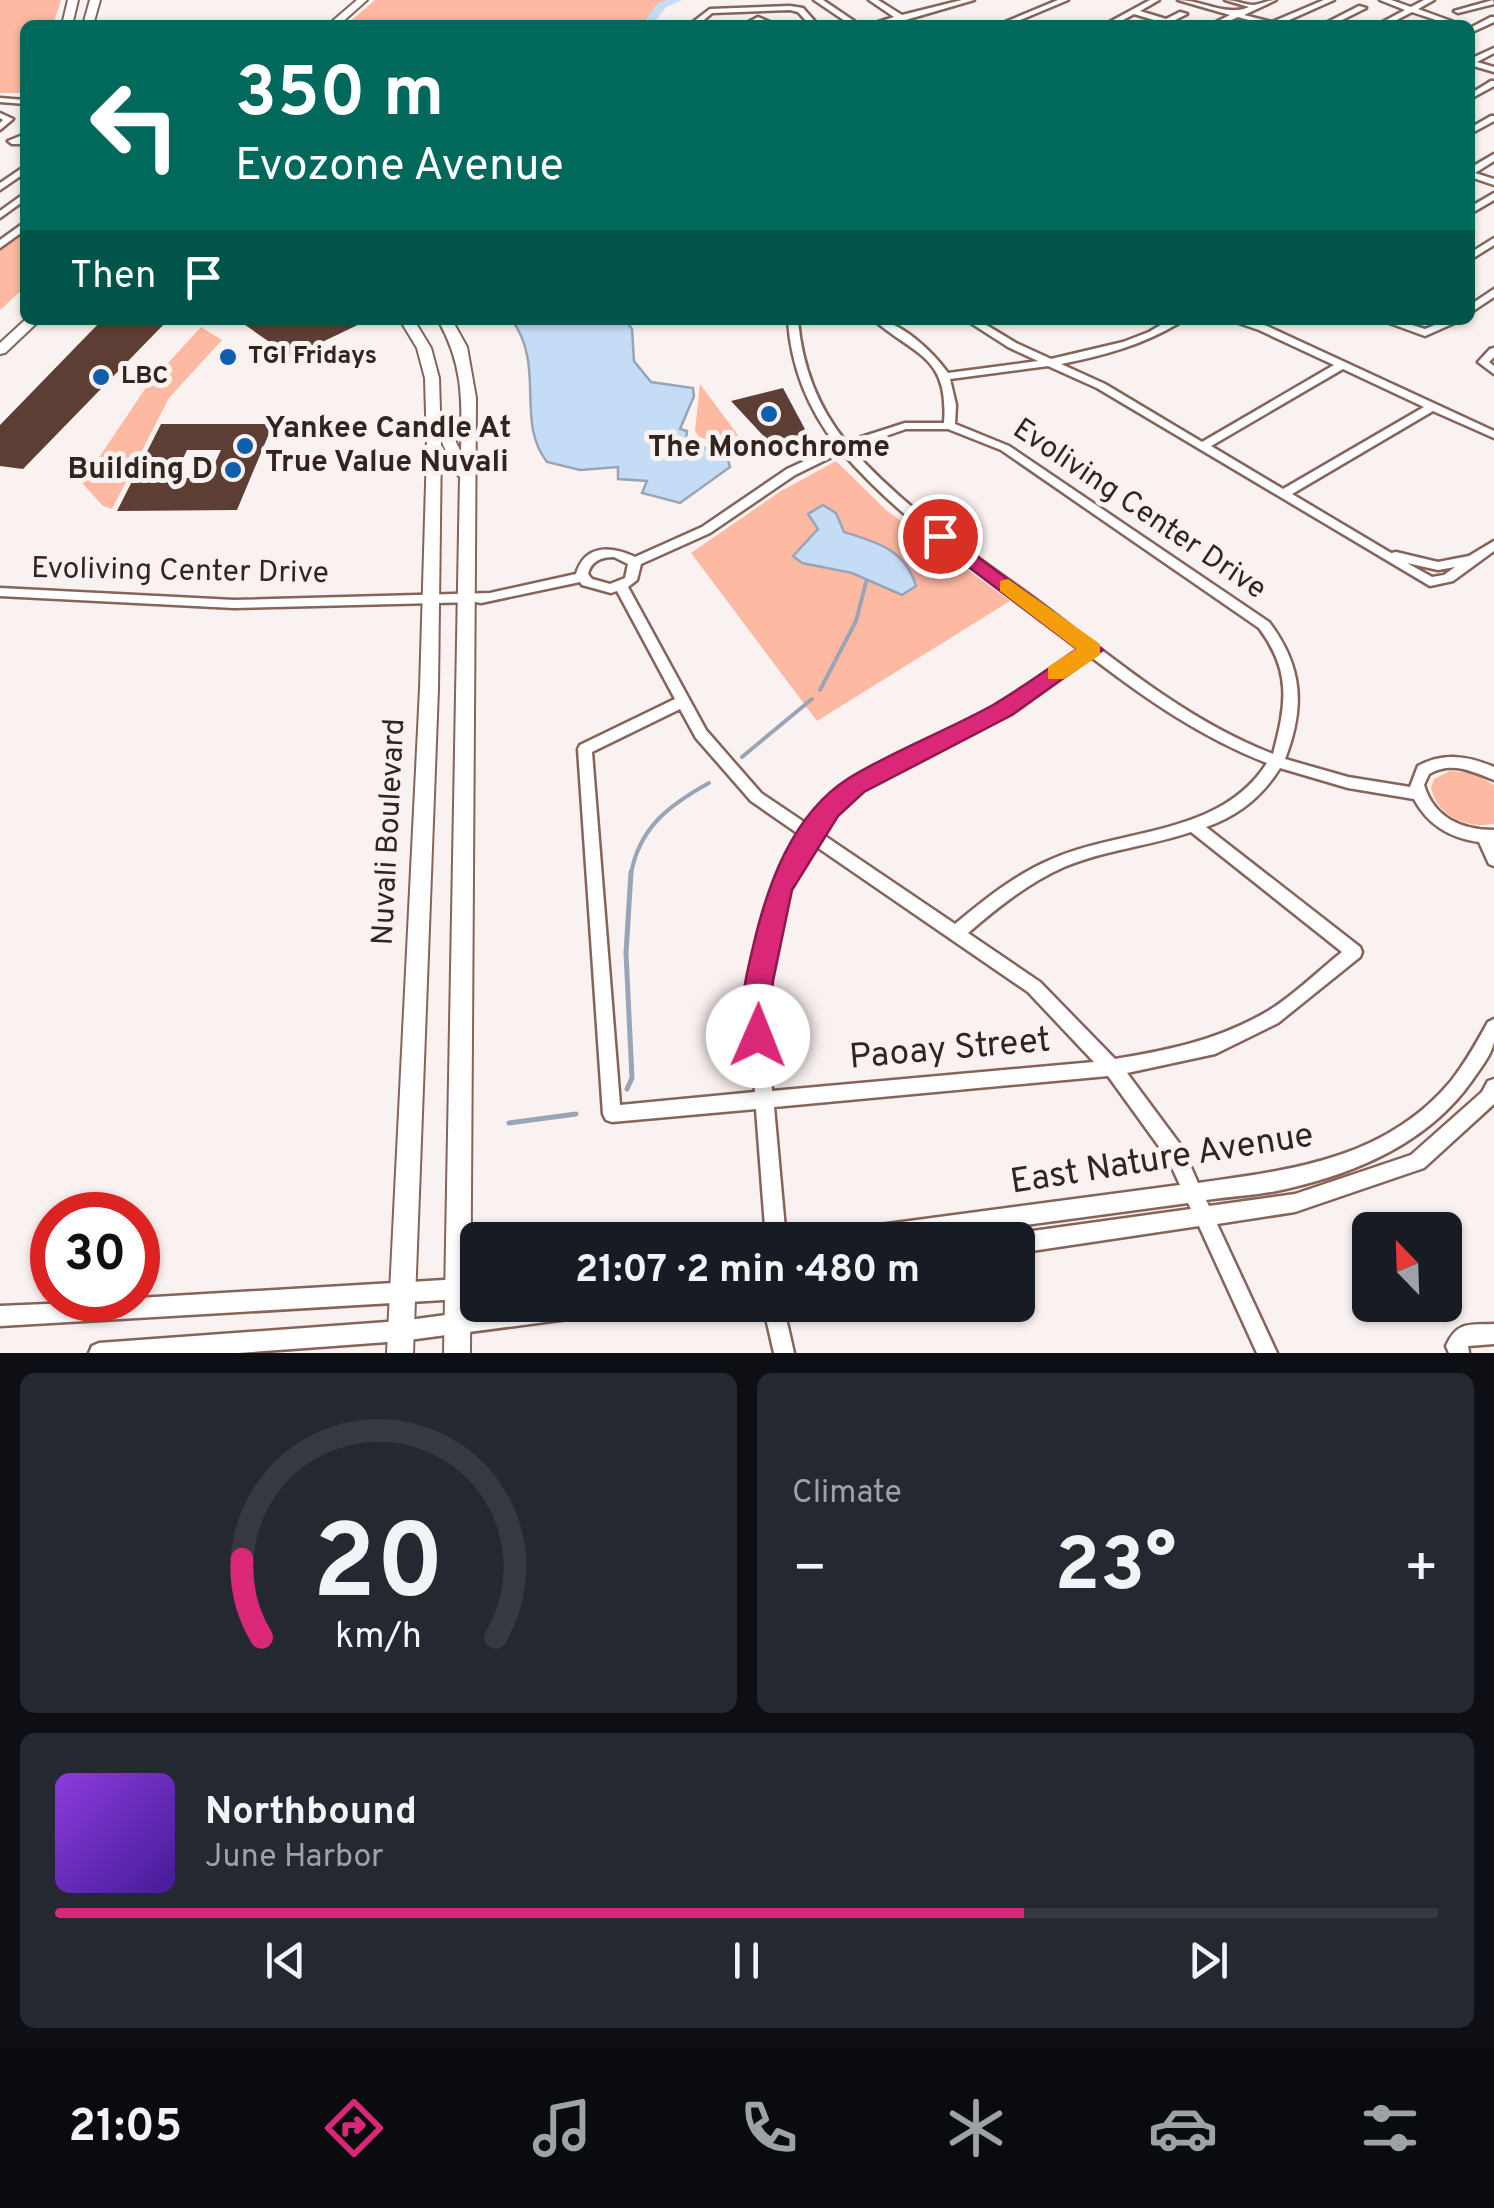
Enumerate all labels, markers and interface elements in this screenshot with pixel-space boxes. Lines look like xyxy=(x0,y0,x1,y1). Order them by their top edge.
text: 350 m xyxy=(235,52,444,141)
icon: left xyxy=(70,60,200,190)
text: Evozone Avenue xyxy=(235,139,564,196)
icon: arrive xyxy=(176,250,231,305)
text: Then xyxy=(70,253,156,302)
place label: TGI Fridays xyxy=(248,341,377,373)
marker: TGI Fridays xyxy=(217,346,239,368)
place label: LBC xyxy=(121,361,168,393)
marker: LBC xyxy=(90,366,112,388)
marker: The Monochrome xyxy=(758,403,780,425)
place label: Yankee Candle At True Value Nuvali xyxy=(265,411,511,482)
street label: Evoliving Center Drive xyxy=(1005,411,1273,609)
place label: The Monochrome xyxy=(648,430,890,467)
marker: Yankee Candle At True Value Nuvali xyxy=(234,435,256,457)
place label: Building D xyxy=(67,452,213,489)
marker: Building D xyxy=(222,459,244,481)
pin xyxy=(898,494,983,579)
icon: arrive xyxy=(913,509,968,564)
street label: Evoliving Center Drive xyxy=(31,551,329,593)
street label: Nuvali Boulevard xyxy=(366,718,414,946)
position arrow xyxy=(706,984,810,1088)
street label: Paoay Street xyxy=(848,1019,1052,1081)
street label: East Nature Avenue xyxy=(1007,1114,1317,1206)
speed limit sign: 30 xyxy=(30,1192,160,1322)
north arrow xyxy=(1352,1212,1462,1322)
map controls xyxy=(1352,1212,1462,1322)
text: 21:07 · 2 min · 480 m xyxy=(575,1247,920,1296)
text: Climate xyxy=(792,1474,902,1514)
text: 20 xyxy=(313,1503,444,1635)
text: 23° xyxy=(1054,1522,1177,1617)
text: − xyxy=(792,1536,827,1606)
text: + xyxy=(1404,1536,1439,1606)
text: km/h xyxy=(335,1615,422,1661)
text: Northbound xyxy=(205,1789,417,1838)
text: June Harbor xyxy=(205,1838,384,1878)
icon: previous xyxy=(258,1933,313,1988)
icon: pause xyxy=(719,1933,774,1988)
icon: next xyxy=(1181,1933,1236,1988)
icon: directions xyxy=(319,2093,389,2163)
icon: music xyxy=(527,2093,597,2163)
icon: phone xyxy=(734,2093,804,2163)
icon: climate xyxy=(941,2093,1011,2163)
icon: car xyxy=(1148,2093,1218,2163)
icon: filters xyxy=(1355,2093,1425,2163)
text: 21:05 xyxy=(69,2100,182,2157)

